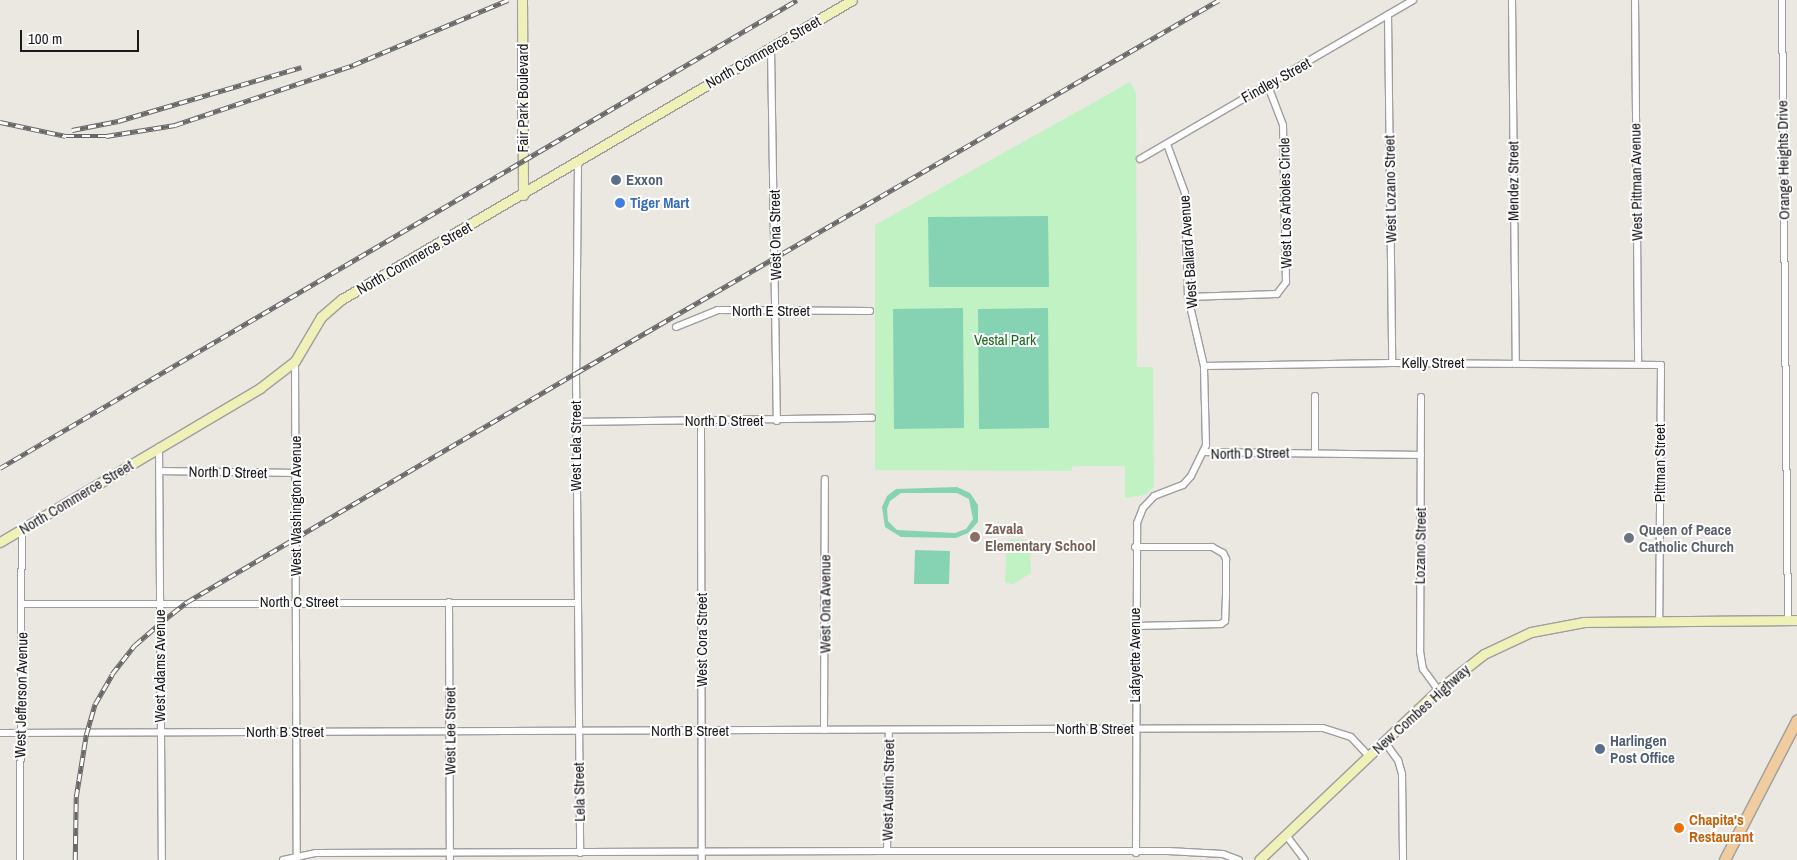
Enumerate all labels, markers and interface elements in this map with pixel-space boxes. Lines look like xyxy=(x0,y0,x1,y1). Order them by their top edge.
street label: North Commerce Street xyxy=(702,12,824,92)
scale bar xyxy=(22,20,141,52)
text: 100 m xyxy=(28,28,62,49)
street label: Fair Park Boulevard xyxy=(514,44,532,152)
street label: Findley Street xyxy=(1238,54,1314,106)
street label: Orange Heights Drive xyxy=(1773,100,1793,220)
street label: West Pittman Avenue xyxy=(1626,123,1646,241)
street label: West Lozano Street xyxy=(1380,135,1400,243)
street label: West Los Arboles Circle xyxy=(1275,137,1295,269)
street label: Mendez Street xyxy=(1504,141,1522,221)
place label: Exxon xyxy=(626,171,663,189)
marker: Exxon xyxy=(610,174,622,186)
street label: West Ona Street xyxy=(765,189,785,281)
place label: Tiger Mart xyxy=(630,194,689,212)
street label: West Ballard Avenue xyxy=(1175,194,1201,310)
marker: Tiger Mart xyxy=(614,197,626,209)
street label: North Commerce Street xyxy=(353,218,475,298)
street label: North E Street xyxy=(732,302,810,320)
park label: Vestal Park xyxy=(974,331,1036,349)
street label: Kelly Street xyxy=(1402,354,1464,372)
street label: West Lela Street xyxy=(567,401,585,491)
street label: North D Street xyxy=(685,412,763,430)
street label: Pittman Street xyxy=(1651,424,1669,502)
street label: West Washington Avenue xyxy=(287,435,305,577)
street label: North D Street xyxy=(1211,443,1289,463)
street label: North Commerce Street xyxy=(16,456,136,538)
street label: North D Street xyxy=(189,462,267,482)
street label: Lozano Street xyxy=(1410,508,1430,584)
place label: Zavala Elementary School xyxy=(985,519,1096,554)
place label: Queen of Peace Catholic Church xyxy=(1639,520,1734,555)
marker: Zavala Elementary School xyxy=(969,531,981,543)
marker: Queen of Peace Catholic Church xyxy=(1623,532,1635,544)
street label: West Ona Avenue xyxy=(816,554,834,654)
street label: North C Street xyxy=(260,593,338,611)
street label: West Cora Street xyxy=(693,593,711,687)
street label: Lafayette Avenue xyxy=(1126,607,1144,703)
street label: West Adams Avenue xyxy=(151,609,169,723)
street label: West Jefferson Avenue xyxy=(11,632,31,758)
street label: New Combes Highway xyxy=(1368,660,1474,758)
street label: West Lee Street xyxy=(441,687,459,775)
street label: North B Street xyxy=(1056,720,1134,738)
street label: North B Street xyxy=(651,722,729,740)
street label: North B Street xyxy=(246,723,324,741)
place label: Harlingen Post Office xyxy=(1610,731,1675,766)
street label: West Austin Street xyxy=(878,739,898,841)
marker: Harlingen Post Office xyxy=(1594,743,1606,755)
street label: Lela Street xyxy=(569,762,589,822)
place label: Chapita's Restaurant xyxy=(1689,810,1753,845)
marker: Chapita's Restaurant xyxy=(1673,822,1685,834)

